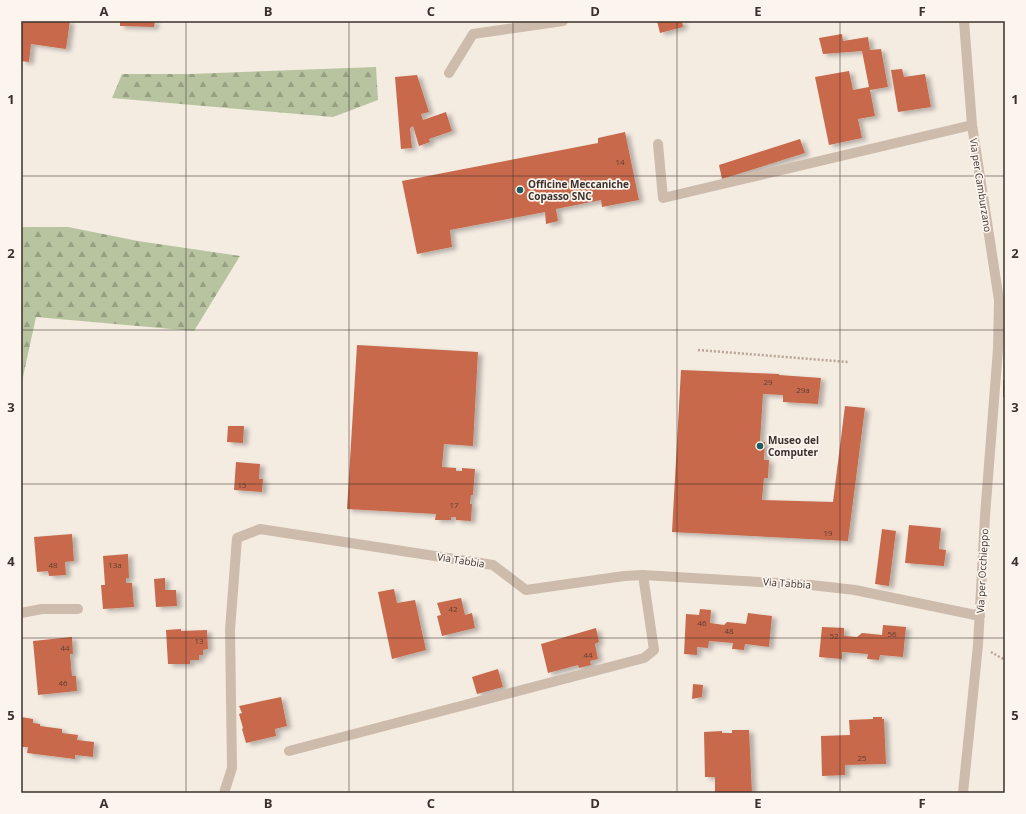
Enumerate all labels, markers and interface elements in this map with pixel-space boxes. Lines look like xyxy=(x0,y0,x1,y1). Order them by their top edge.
text: A xyxy=(100,2,109,20)
text: B xyxy=(264,2,273,20)
text: C xyxy=(427,2,435,20)
text: D xyxy=(590,2,600,20)
text: E xyxy=(754,2,762,20)
text: F xyxy=(918,2,926,20)
text: 1 xyxy=(7,90,15,108)
text: 1 xyxy=(1011,90,1019,108)
street label: Via per Camburzano xyxy=(967,137,995,233)
house number: 14 xyxy=(615,156,625,167)
place label: Officine Meccaniche Copasso SNC xyxy=(528,177,629,203)
marker: Officine Meccaniche Copasso SNC xyxy=(515,185,525,195)
text: 2 xyxy=(7,244,15,262)
text: 2 xyxy=(1011,244,1019,262)
house number: 29 xyxy=(763,376,773,387)
house number: 29a xyxy=(796,384,810,395)
text: 3 xyxy=(7,398,15,416)
text: 3 xyxy=(1011,398,1019,416)
place label: Museo del Computer xyxy=(768,433,819,459)
marker: Museo del Computer xyxy=(755,441,765,451)
house number: 15 xyxy=(237,479,247,490)
house number: 17 xyxy=(449,499,459,510)
house number: 19 xyxy=(823,527,833,538)
street label: Via per Occhieppo xyxy=(973,528,991,614)
street label: Via Tabbia xyxy=(436,549,486,571)
text: 4 xyxy=(7,552,15,570)
text: 4 xyxy=(1011,552,1019,570)
house number: 48 xyxy=(48,559,58,570)
house number: 13a xyxy=(108,559,122,570)
street label: Via Tabbia xyxy=(763,574,811,592)
house number: 42 xyxy=(448,603,458,614)
house number: 46 xyxy=(697,617,707,628)
house number: 48 xyxy=(724,625,734,636)
house number: 56 xyxy=(887,628,897,639)
house number: 52 xyxy=(829,630,839,641)
house number: 13 xyxy=(194,635,204,646)
house number: 44 xyxy=(60,642,70,653)
house number: 44 xyxy=(583,649,593,660)
house number: 46 xyxy=(58,677,68,688)
text: 5 xyxy=(7,706,15,724)
text: 5 xyxy=(1011,706,1019,724)
house number: 25 xyxy=(857,752,867,763)
text: A xyxy=(100,794,109,812)
text: B xyxy=(264,794,273,812)
text: C xyxy=(427,794,435,812)
text: D xyxy=(590,794,600,812)
text: E xyxy=(754,794,762,812)
text: F xyxy=(918,794,926,812)

